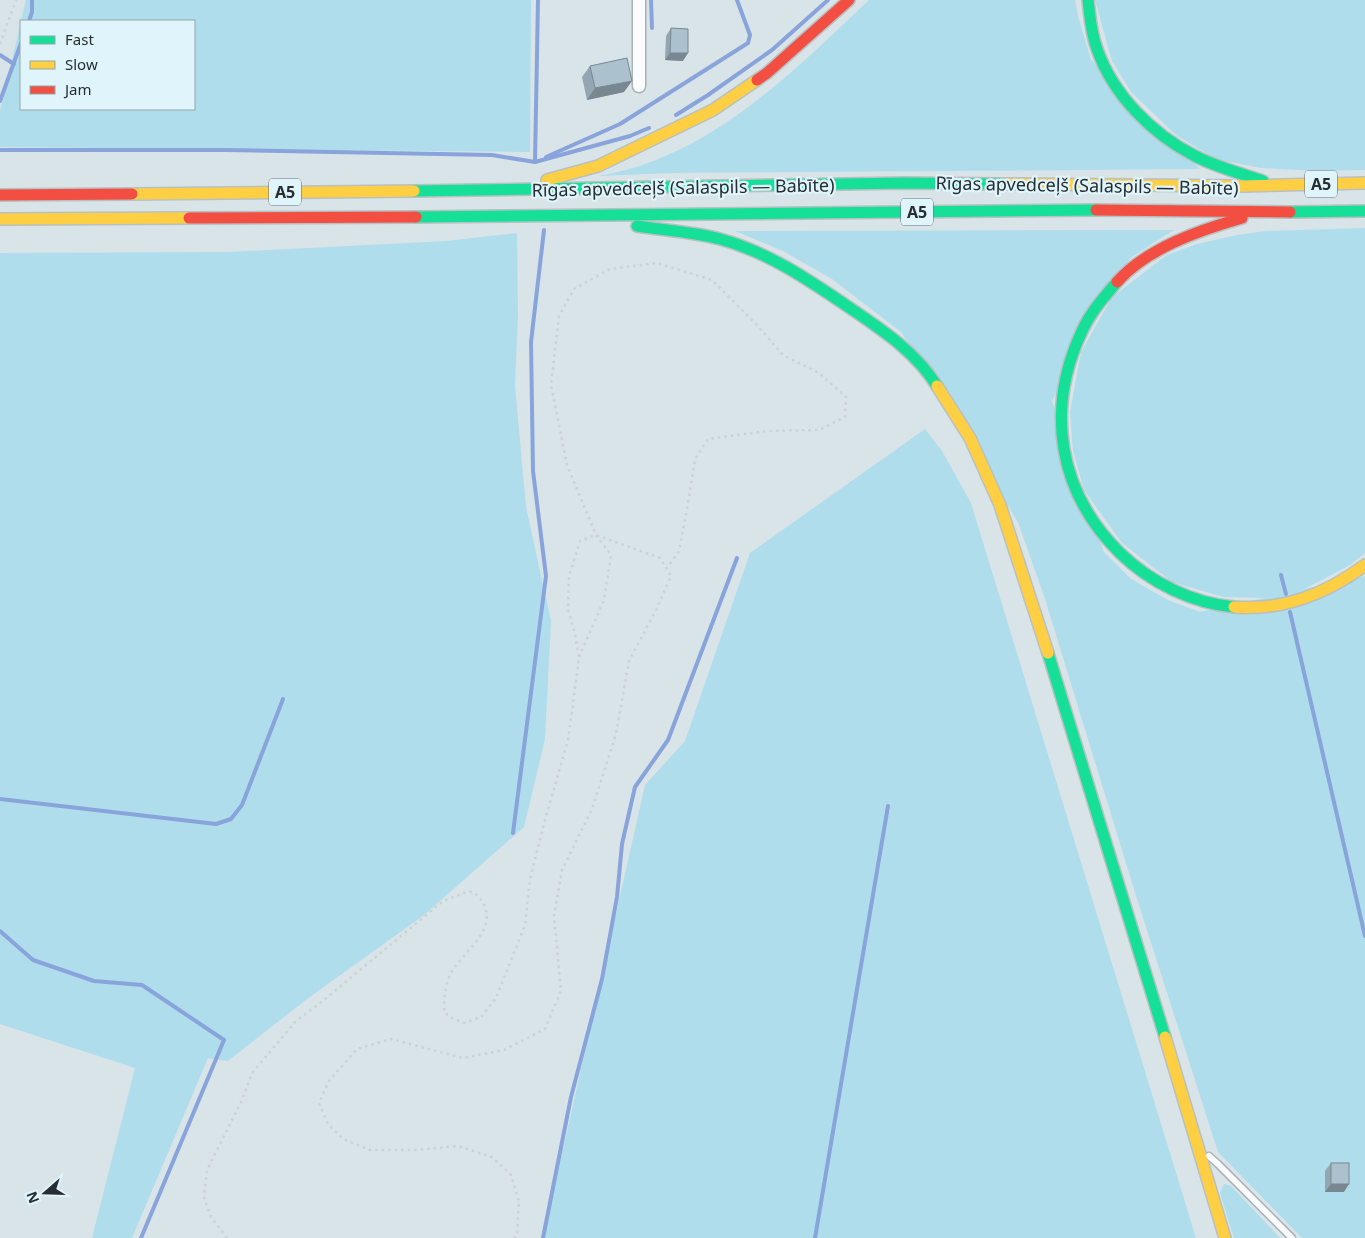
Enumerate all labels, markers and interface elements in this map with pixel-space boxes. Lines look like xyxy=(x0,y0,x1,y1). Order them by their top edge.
legend xyxy=(20,20,195,110)
text: Fast xyxy=(65,29,94,49)
text: Slow xyxy=(65,54,98,74)
text: Jam xyxy=(63,79,92,99)
street label: Rīgas apvedceļš (Salaspils — Babīte) xyxy=(935,170,1239,200)
road number: A5 xyxy=(1305,170,1337,198)
street label: Rīgas apvedceļš (Salaspils — Babīte) xyxy=(531,172,835,202)
road number: A5 xyxy=(269,178,301,206)
road number: A5 xyxy=(901,198,933,226)
north arrow xyxy=(20,1168,70,1218)
text: N xyxy=(21,1189,43,1206)

